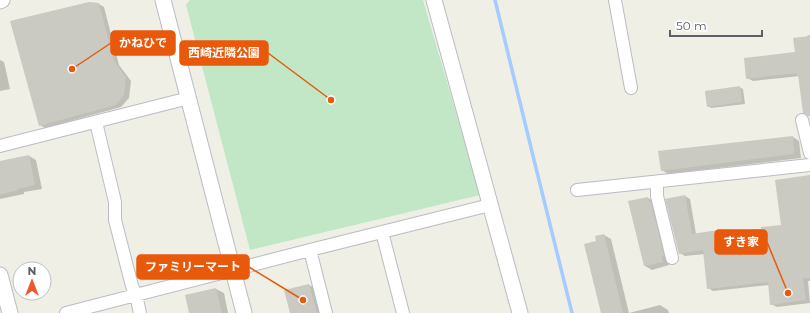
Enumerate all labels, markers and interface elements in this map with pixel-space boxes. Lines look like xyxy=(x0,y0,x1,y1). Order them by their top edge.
scale bar xyxy=(670,12,762,38)
text: 50 m xyxy=(676,18,707,33)
callout: かねひで xyxy=(111,31,175,55)
text: かねひで xyxy=(119,35,167,50)
callout: 西崎近隣公園 xyxy=(180,41,268,65)
text: 西崎近隣公園 xyxy=(188,45,260,60)
callout: すき家 xyxy=(715,230,767,254)
text: すき家 xyxy=(723,234,759,249)
callout: ファミリーマート xyxy=(137,255,249,279)
text: ファミリーマート xyxy=(145,259,241,274)
north arrow xyxy=(12,261,52,301)
text: N xyxy=(28,264,36,278)

